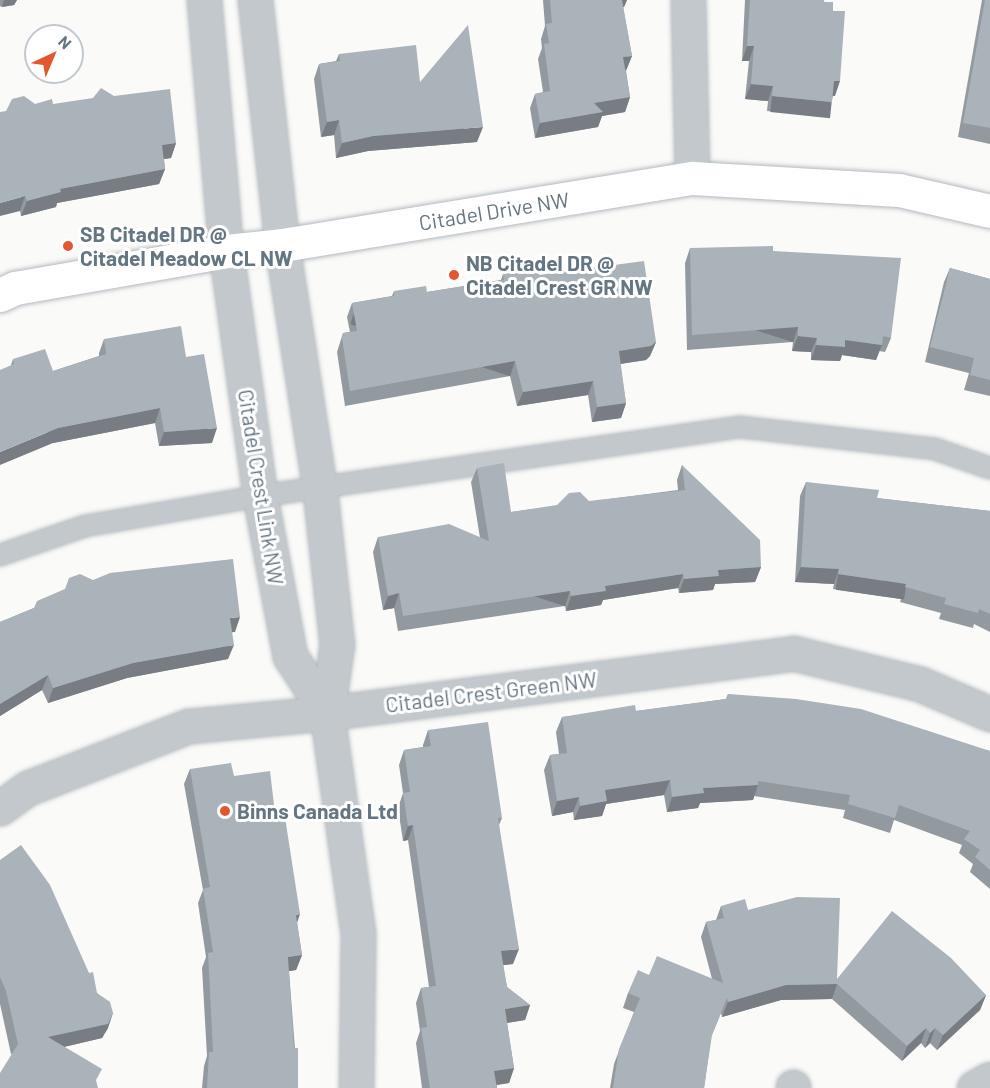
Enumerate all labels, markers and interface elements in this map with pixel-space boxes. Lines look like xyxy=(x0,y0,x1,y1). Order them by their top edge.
north arrow xyxy=(24,24,84,84)
text: N xyxy=(55,32,76,53)
street label: Citadel Drive NW xyxy=(417,187,571,235)
place label: SB Citadel DR @ Citadel Meadow CL NW xyxy=(80,221,292,271)
marker: SB Citadel DR @ Citadel Meadow CL NW xyxy=(61,239,75,253)
place label: NB Citadel DR @ Citadel Crest GR NW xyxy=(466,250,653,300)
marker: NB Citadel DR @ Citadel Crest GR NW xyxy=(447,268,461,282)
street label: Citadel Crest Link NW xyxy=(233,388,289,586)
street label: Citadel Crest Green NW xyxy=(384,667,598,717)
place label: Binns Canada Ltd xyxy=(237,798,398,824)
marker: Binns Canada Ltd xyxy=(218,804,232,818)

